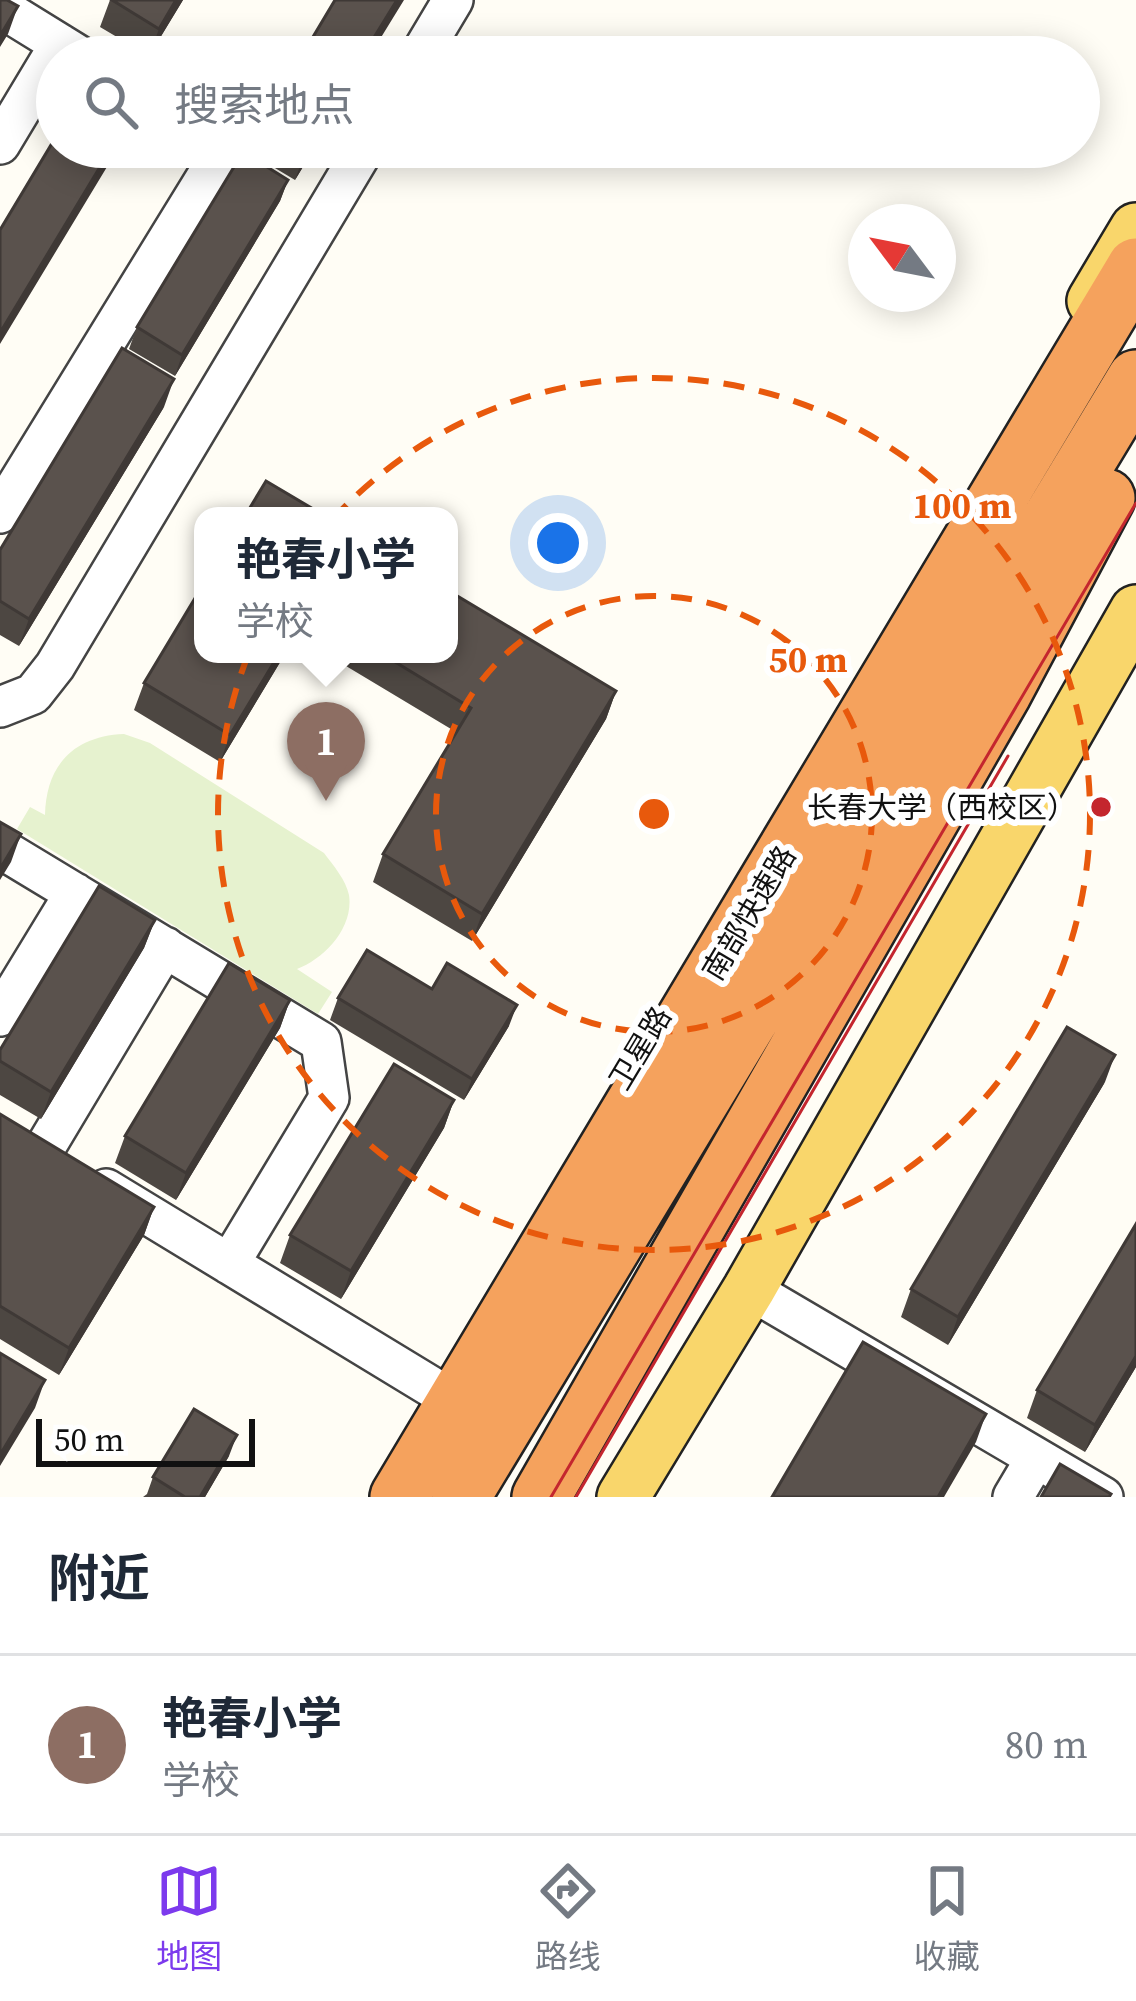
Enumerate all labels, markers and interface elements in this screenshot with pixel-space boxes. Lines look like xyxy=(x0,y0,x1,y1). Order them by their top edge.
search box xyxy=(36,36,1100,168)
icon: search xyxy=(78,69,144,135)
text: 搜索地点 xyxy=(174,74,354,136)
north arrow xyxy=(848,204,956,312)
text: 100 m xyxy=(913,481,1011,530)
popup xyxy=(194,507,458,663)
your location xyxy=(528,513,588,573)
text: 艳春小学 xyxy=(236,528,416,590)
text: 学校 xyxy=(236,595,314,648)
text: 50 m xyxy=(768,635,848,684)
pin: 1 xyxy=(287,702,365,801)
place label: 长春大学（西校区） xyxy=(807,787,1077,828)
centre of rings xyxy=(633,793,675,835)
marker: 长春大学（西校区） xyxy=(1088,794,1114,820)
street label: 南部快速路 xyxy=(693,838,805,988)
street label: 卫星路 xyxy=(599,999,681,1097)
scale bar xyxy=(36,1413,255,1466)
text: 50 m xyxy=(54,1417,124,1462)
text: 附近 xyxy=(48,1543,150,1613)
text: 艳春小学 xyxy=(162,1687,342,1749)
text: 1 xyxy=(76,1718,98,1771)
text: 80 m xyxy=(1005,1718,1088,1771)
text: 学校 xyxy=(162,1754,240,1807)
tab: 地图 xyxy=(156,1858,222,1979)
tab: 路线 xyxy=(535,1858,601,1979)
tab: 收藏 xyxy=(914,1858,980,1979)

